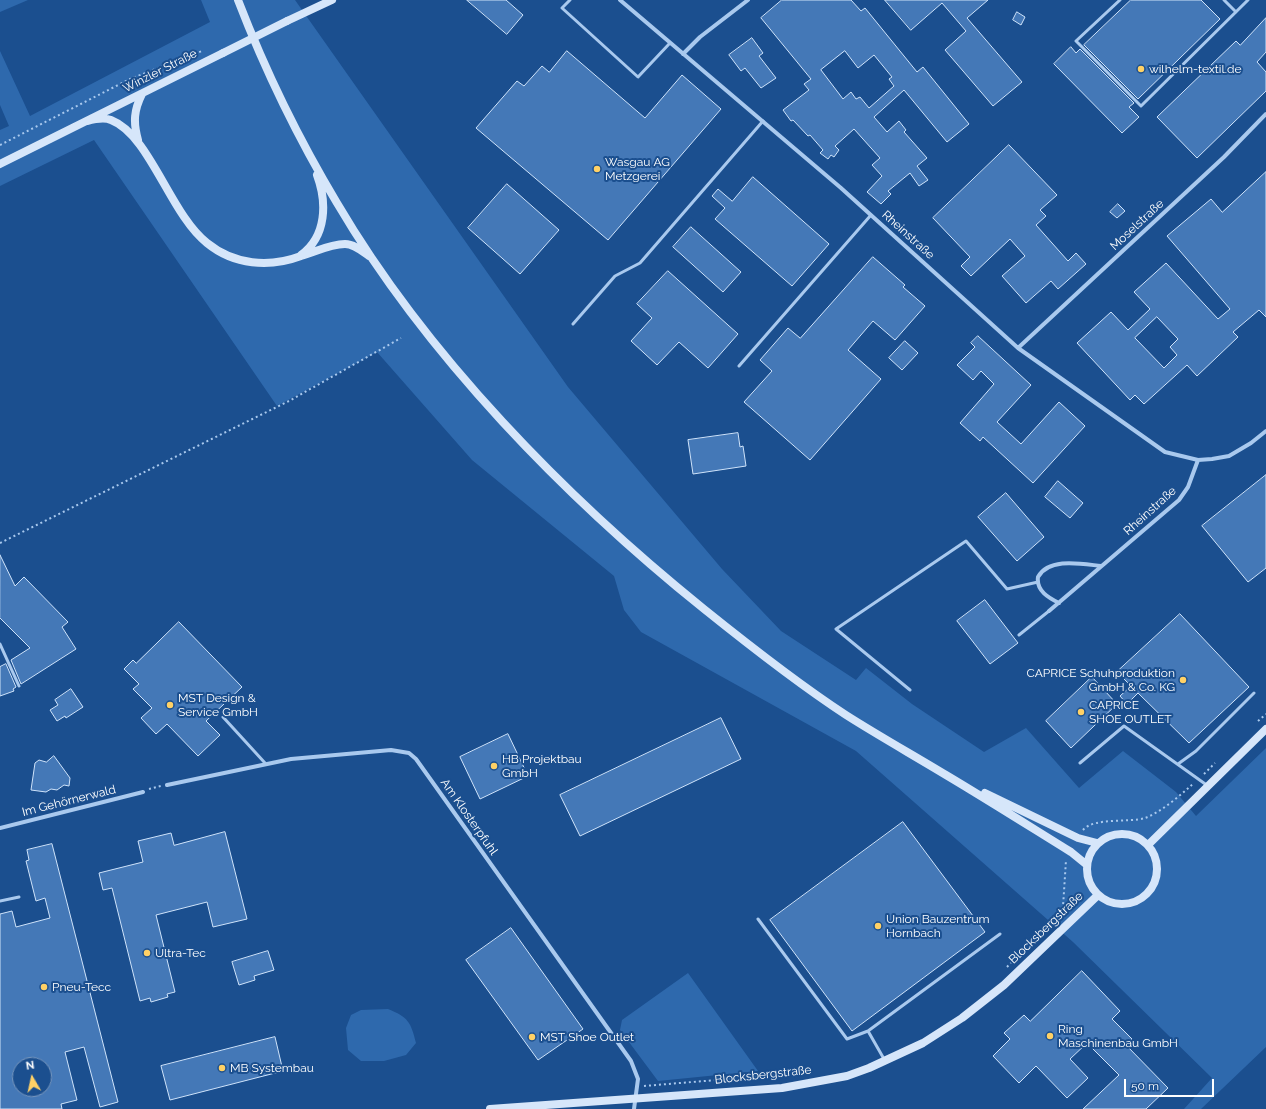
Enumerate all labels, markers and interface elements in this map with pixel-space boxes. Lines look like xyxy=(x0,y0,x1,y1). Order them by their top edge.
street label: Winzler Straße xyxy=(121,46,199,96)
place label: wilhelm-textil.de xyxy=(1149,62,1241,76)
marker: wilhelm-textil.de xyxy=(1136,64,1146,74)
place label: Wasgau AG Metzgerei xyxy=(605,155,670,183)
marker: Wasgau AG Metzgerei xyxy=(592,164,602,174)
street label: Moselstraße xyxy=(1107,197,1167,253)
street label: Rheinstraße xyxy=(879,208,937,262)
street label: Rheinstraße xyxy=(1121,484,1179,538)
place label: CAPRICE Schuhproduktion GmbH & Co. KG xyxy=(1027,666,1175,694)
marker: CAPRICE Schuhproduktion GmbH & Co. KG xyxy=(1178,675,1188,685)
place label: MST Design & Service GmbH xyxy=(178,691,258,719)
place label: CAPRICE SHOE OUTLET xyxy=(1089,698,1172,726)
marker: MST Design & Service GmbH xyxy=(165,700,175,710)
marker: CAPRICE SHOE OUTLET xyxy=(1076,707,1086,717)
place label: HB Projektbau GmbH xyxy=(502,752,582,780)
marker: HB Projektbau GmbH xyxy=(489,761,499,771)
street label: Am Klosterpfuhl xyxy=(437,776,501,858)
street label: Im Gehörnerwald xyxy=(21,782,117,820)
street label: Blocksbergstraße xyxy=(1006,889,1086,967)
place label: Union Bauzentrum Hornbach xyxy=(886,912,990,940)
marker: Union Bauzentrum Hornbach xyxy=(873,921,883,931)
place label: Ultra-Tec xyxy=(155,946,206,960)
marker: Ultra-Tec xyxy=(142,948,152,958)
place label: Pneu-Tecc xyxy=(52,980,111,994)
marker: Pneu-Tecc xyxy=(39,982,49,992)
place label: Ring Maschinenbau GmbH xyxy=(1058,1022,1178,1050)
place label: MST Shoe Outlet xyxy=(540,1030,634,1044)
marker: Ring Maschinenbau GmbH xyxy=(1045,1031,1055,1041)
marker: MST Shoe Outlet xyxy=(527,1032,537,1042)
north arrow xyxy=(12,1057,52,1097)
text: N xyxy=(25,1059,35,1073)
place label: MB Systembau xyxy=(230,1061,314,1075)
marker: MB Systembau xyxy=(217,1063,227,1073)
street label: Blocksbergstraße xyxy=(714,1063,812,1087)
scale bar xyxy=(1126,1071,1216,1097)
text: 50 m xyxy=(1131,1079,1159,1093)

